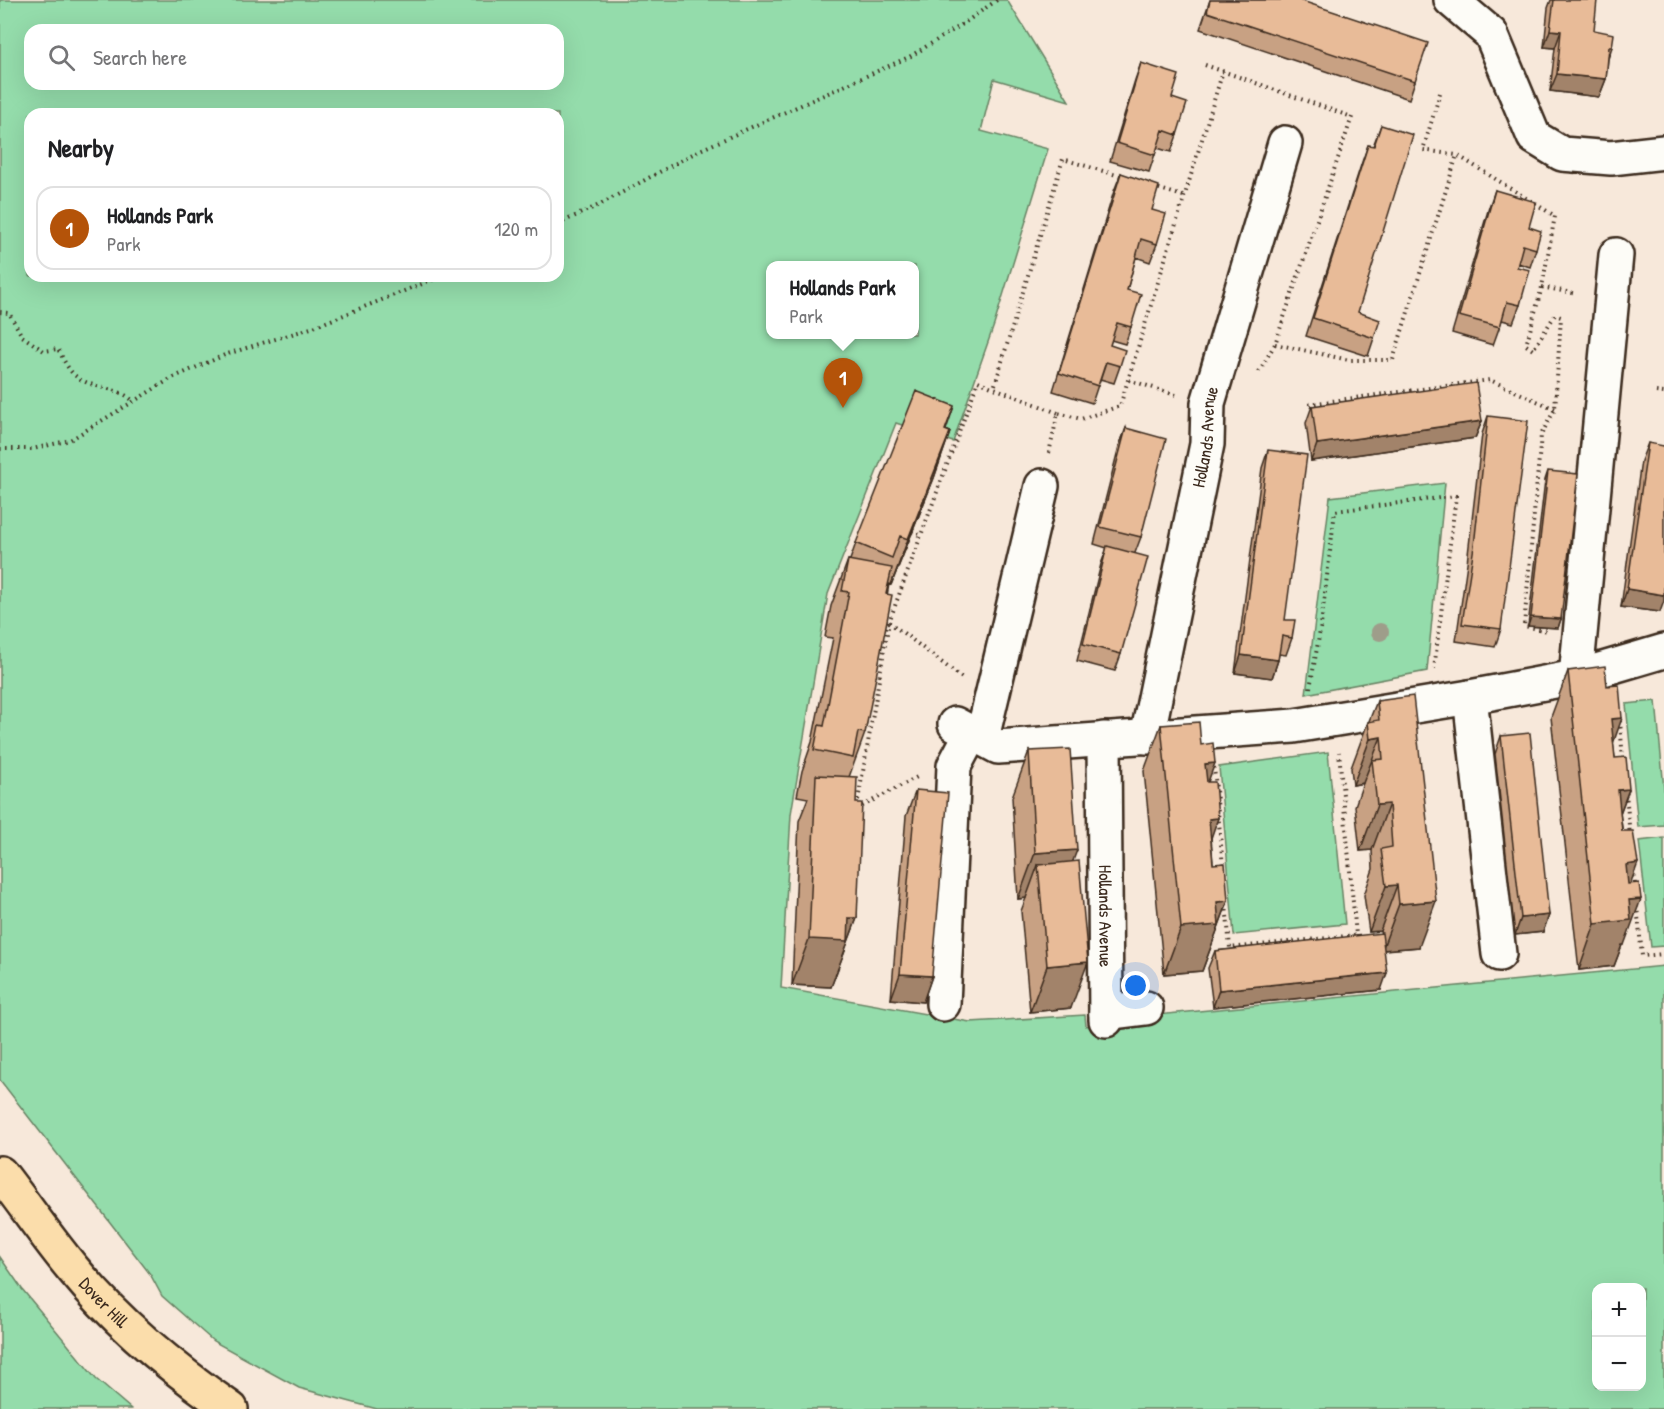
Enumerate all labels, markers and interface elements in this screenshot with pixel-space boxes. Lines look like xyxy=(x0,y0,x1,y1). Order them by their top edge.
search box xyxy=(24,24,564,90)
icon: search xyxy=(45,41,78,74)
text: Search here xyxy=(93,42,187,72)
text: Nearby xyxy=(48,130,114,165)
text: Hollands Park xyxy=(107,200,213,230)
text: 1 xyxy=(66,215,73,242)
text: 120 m xyxy=(494,215,538,242)
text: Park xyxy=(107,230,140,257)
popup xyxy=(766,261,919,339)
text: Hollands Park xyxy=(789,272,896,302)
text: Park xyxy=(789,302,823,329)
pin: 1 xyxy=(824,358,862,408)
street label: Hollands Avenue xyxy=(1185,383,1224,490)
street label: Hollands Avenue xyxy=(1093,865,1119,967)
your location xyxy=(1121,971,1150,1000)
street label: Dover Hill xyxy=(73,1272,134,1333)
map controls xyxy=(1592,1283,1646,1391)
button: + xyxy=(1592,1283,1646,1337)
button: − xyxy=(1592,1337,1646,1391)

